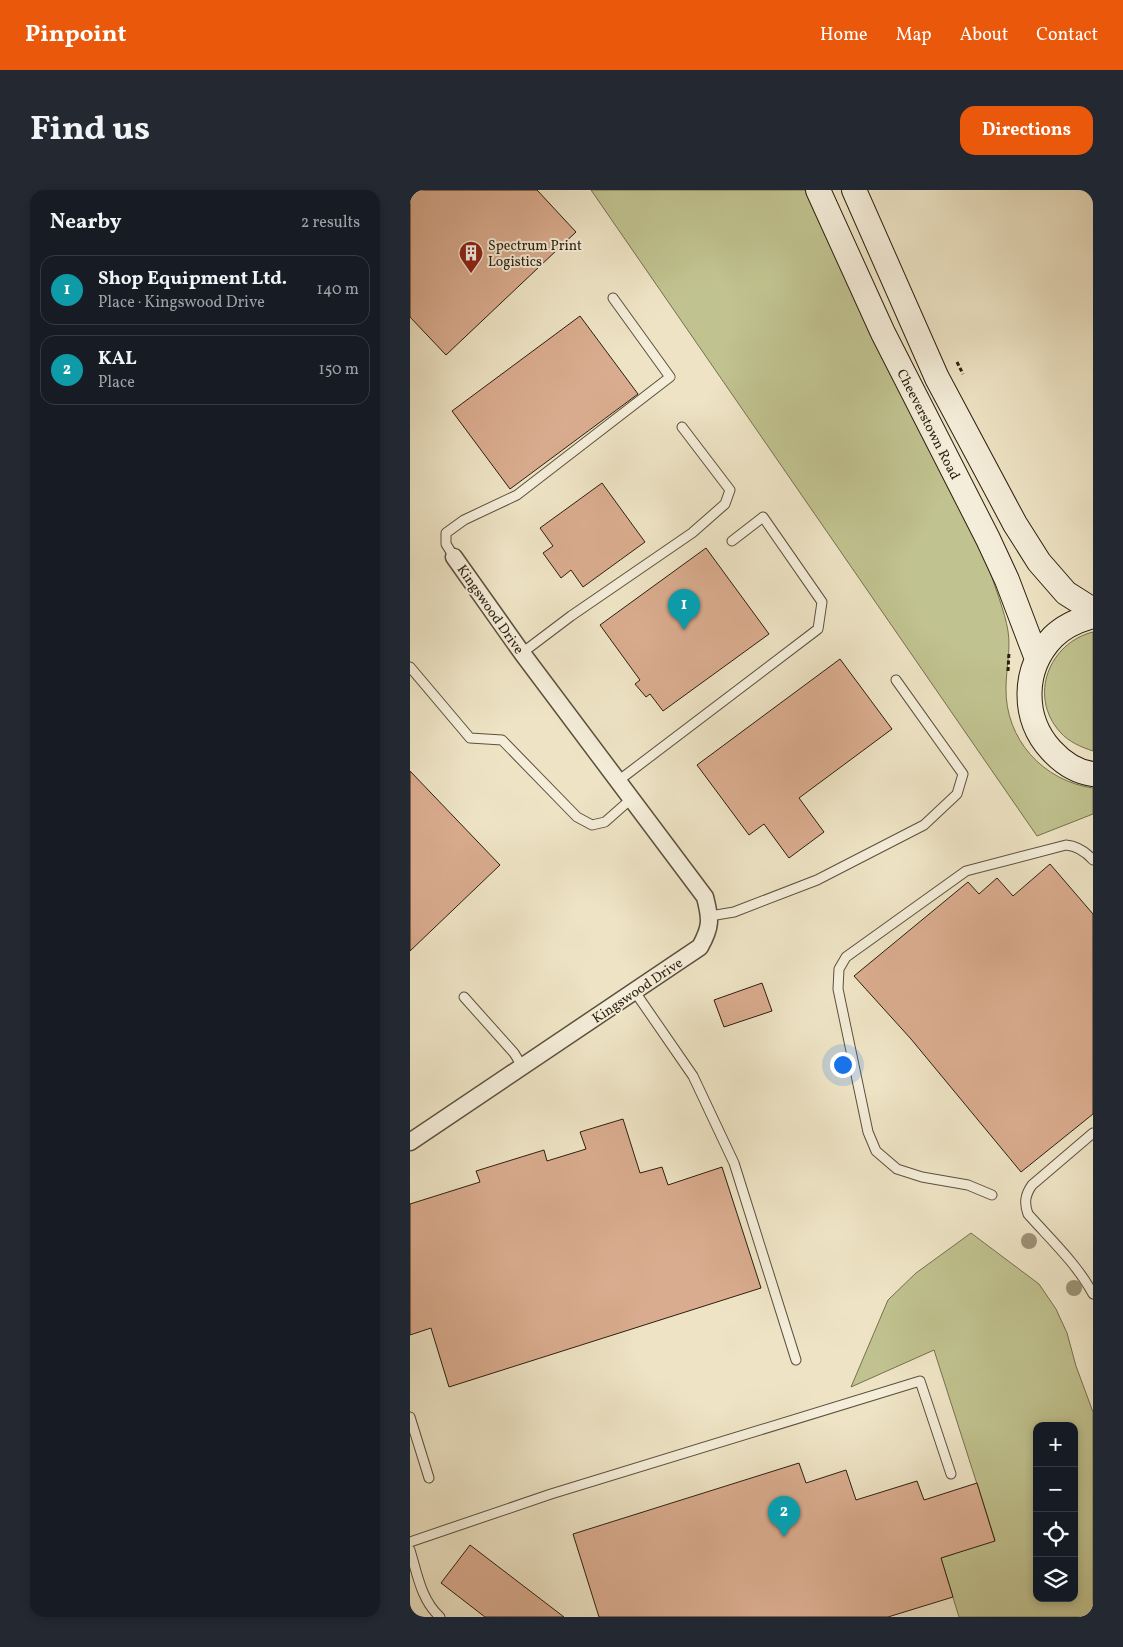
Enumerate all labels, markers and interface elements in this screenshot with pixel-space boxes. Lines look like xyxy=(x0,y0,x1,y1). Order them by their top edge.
text: Pinpoint xyxy=(25,18,127,52)
text: Home xyxy=(820,23,868,48)
text: Map xyxy=(896,23,932,48)
text: About xyxy=(960,23,1008,48)
text: Contact xyxy=(1036,23,1098,48)
text: Find us xyxy=(30,106,150,154)
button: Directions xyxy=(960,106,1093,155)
text: Nearby xyxy=(50,208,121,237)
text: 2 results xyxy=(301,212,360,234)
place label: Spectrum Print Logistics xyxy=(488,237,582,272)
building icon: Spectrum Print Logistics xyxy=(458,240,484,274)
text: Shop Equipment Ltd. xyxy=(98,266,287,292)
text: 1 xyxy=(64,279,70,301)
text: 140 m xyxy=(317,279,359,301)
text: Place · Kingswood Drive xyxy=(98,292,265,314)
text: KAL xyxy=(98,346,137,372)
text: 2 xyxy=(63,359,71,381)
text: 150 m xyxy=(318,359,359,381)
street label: Cheeverstown Road xyxy=(891,366,964,483)
text: Place xyxy=(98,372,135,394)
street label: Kingswood Drive xyxy=(452,561,528,659)
pin: 1 xyxy=(668,589,700,630)
street label: Kingswood Drive xyxy=(589,954,687,1029)
your location xyxy=(830,1052,856,1078)
map controls xyxy=(1033,1422,1078,1602)
button: + xyxy=(1033,1422,1078,1467)
button: − xyxy=(1033,1467,1078,1512)
pin: 2 xyxy=(768,1496,800,1537)
button: locate xyxy=(1033,1512,1078,1557)
button: layers xyxy=(1033,1557,1078,1602)

